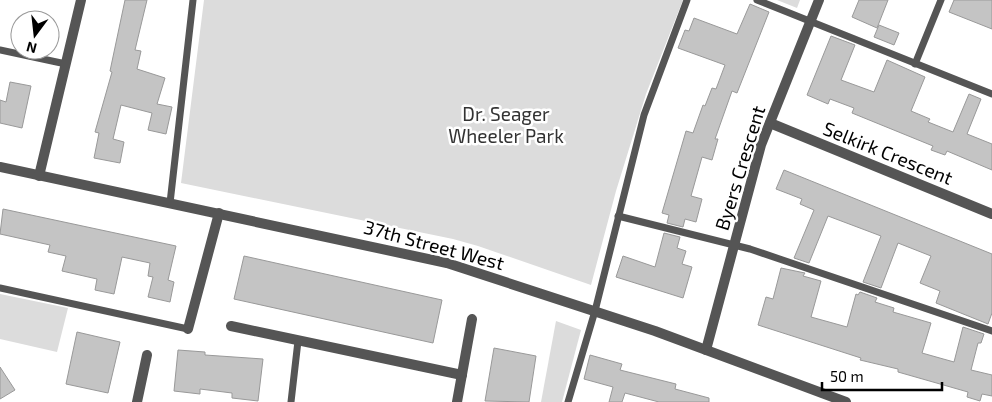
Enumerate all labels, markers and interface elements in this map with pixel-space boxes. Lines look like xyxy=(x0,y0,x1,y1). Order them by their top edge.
north arrow xyxy=(10,10,60,60)
text: N xyxy=(24,39,39,58)
park label: Dr. Seager Wheeler Park xyxy=(448,102,564,147)
street label: Byers Crescent xyxy=(710,103,769,233)
street label: Selkirk Crescent xyxy=(820,116,956,189)
street label: 37th Street West xyxy=(361,215,507,274)
scale bar xyxy=(822,360,942,392)
text: 50 m xyxy=(830,367,864,385)

